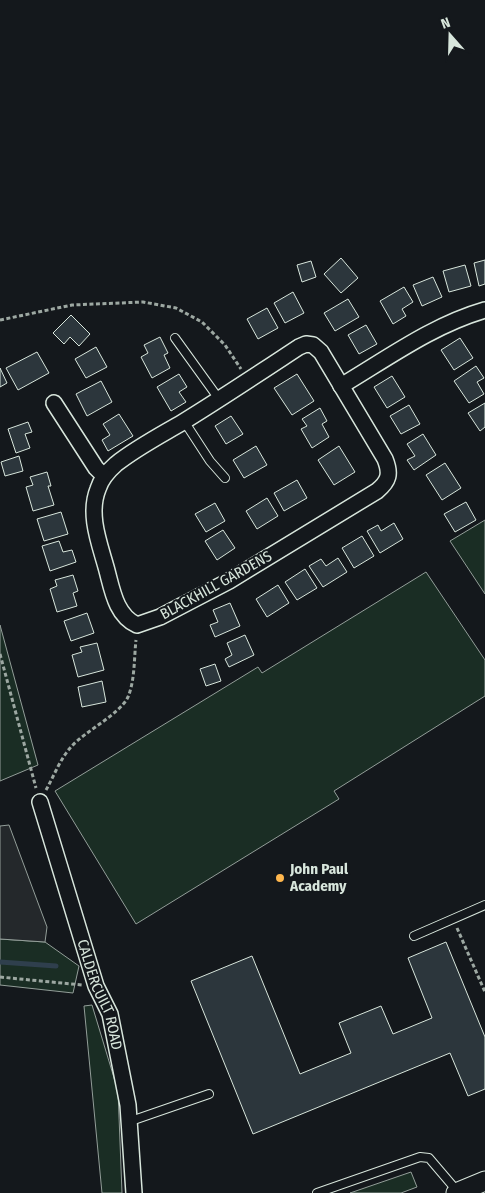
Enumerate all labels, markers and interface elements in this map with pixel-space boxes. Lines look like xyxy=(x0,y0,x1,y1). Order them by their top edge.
north arrow xyxy=(425,10,475,60)
text: N xyxy=(439,14,453,33)
street label: BLACKHILL GARDENS xyxy=(157,547,275,623)
place label: John Paul Academy xyxy=(289,860,349,895)
marker: John Paul Academy xyxy=(274,872,286,884)
street label: CALDERCUILT ROAD xyxy=(73,937,126,1051)

